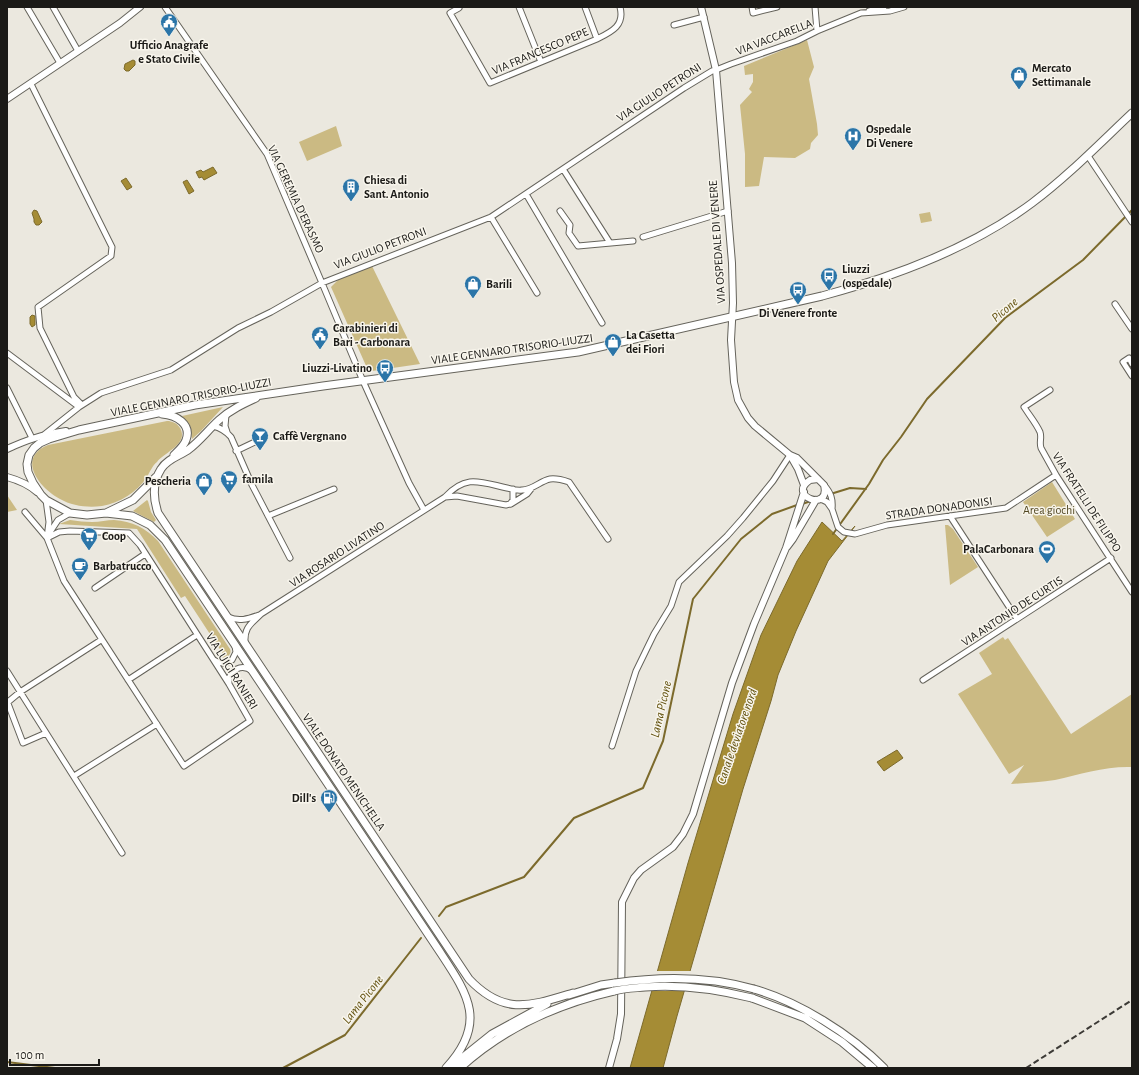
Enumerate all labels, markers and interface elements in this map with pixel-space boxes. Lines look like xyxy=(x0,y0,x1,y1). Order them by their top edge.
public building icon: Ufficio Anagrafe e Stato Civile xyxy=(159,12,179,37)
street label: VIA VACCARELLA xyxy=(734,17,814,57)
street label: VIA FRANCESCO PEPE xyxy=(490,25,590,77)
place label: Ufficio Anagrafe e Stato Civile xyxy=(130,39,209,65)
street label: VIA GIULIO PETRONI xyxy=(615,60,703,124)
place label: Mercato Settimanale xyxy=(1032,62,1091,88)
shop icon: Mercato Settimanale xyxy=(1009,65,1029,90)
place label: Ospedale Di Venere xyxy=(866,123,913,149)
hospital icon: Ospedale Di Venere xyxy=(843,126,863,151)
street label: VIA GEREMIA D'ERASMO xyxy=(266,143,326,255)
place label: Chiesa di Sant. Antonio xyxy=(364,174,429,200)
building icon: Chiesa di Sant. Antonio xyxy=(341,177,361,202)
street label: VIA OSPEDALE DI VENERE xyxy=(707,180,727,304)
street label: VIA GIULIO PETRONI xyxy=(332,225,428,271)
place label: Liuzzi (ospedale) xyxy=(842,263,892,290)
bus stop icon: Liuzzi (ospedale) xyxy=(819,266,839,291)
shop icon: Barili xyxy=(463,274,483,299)
place label: Barili xyxy=(486,278,512,290)
bus stop icon: Di Venere fronte xyxy=(788,280,808,305)
water label: Picone xyxy=(989,295,1021,325)
place label: Di Venere fronte xyxy=(759,307,838,319)
place label: Carabinieri di Bari - Carbonara xyxy=(333,322,410,348)
public building icon: Carabinieri di Bari - Carbonara xyxy=(310,325,330,350)
place label: La Casetta dei Fiori xyxy=(626,329,675,355)
street label: VIALE GENNARO TRISORIO-LIUZZI xyxy=(430,332,594,366)
shop icon: La Casetta dei Fiori xyxy=(603,332,623,357)
bus stop icon: Liuzzi-Livatino xyxy=(375,358,395,383)
place label: Liuzzi-Livatino xyxy=(302,362,372,374)
street label: VIALE GENNARO TRISORIO-LIUZZI xyxy=(110,376,272,418)
bar icon: Caffè Vergnano xyxy=(250,426,270,451)
place label: Caffè Vergnano xyxy=(273,430,347,442)
street label: VIA FRATELLI DE FILIPPO xyxy=(1050,450,1124,554)
supermarket icon: famila xyxy=(219,469,239,494)
shop icon: Pescheria xyxy=(194,471,214,496)
place label: famila xyxy=(242,473,274,485)
place label: Pescheria xyxy=(145,475,191,487)
street label: STRADA DONADONISI xyxy=(885,495,993,521)
park label: Area giochi xyxy=(1023,504,1075,516)
street label: VIA ROSARIO LIVATINO xyxy=(287,519,387,589)
supermarket icon: Coop xyxy=(79,526,99,551)
place label: Coop xyxy=(102,530,126,542)
sports icon: PalaCarbonara xyxy=(1037,539,1057,564)
place label: PalaCarbonara xyxy=(963,543,1034,555)
cafe icon: Barbatrucco xyxy=(70,556,90,581)
place label: Barbatrucco xyxy=(93,560,152,572)
street label: VIA ANTONIO DE CURTIS xyxy=(959,574,1065,648)
street label: VIA LUIGI RANIERI xyxy=(204,631,260,711)
water label: Lama Picone xyxy=(649,680,674,739)
water label: Canale deviatore nord xyxy=(715,687,760,786)
street label: VIALE DONATO MENICHELLA xyxy=(300,711,388,833)
fuel station icon: Dill's xyxy=(319,788,339,813)
place label: Dill's xyxy=(292,792,316,804)
water label: Lama Picone xyxy=(340,973,386,1027)
scale bar xyxy=(10,1041,99,1067)
text: 100 m xyxy=(16,1049,44,1061)

